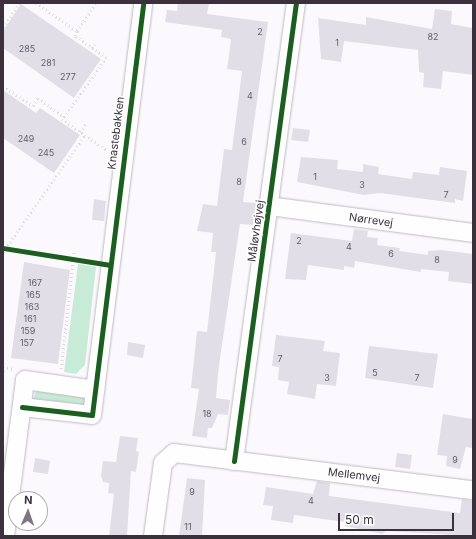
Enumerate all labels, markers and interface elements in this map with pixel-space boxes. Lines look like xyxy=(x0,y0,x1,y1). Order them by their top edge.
house number: 2 xyxy=(257,27,263,37)
house number: 82 xyxy=(427,32,439,42)
house number: 1 xyxy=(335,38,339,48)
house number: 285 xyxy=(19,44,35,54)
house number: 281 xyxy=(41,58,55,68)
house number: 277 xyxy=(60,72,76,82)
house number: 4 xyxy=(247,91,253,101)
street label: Knastebakken xyxy=(105,96,127,170)
house number: 249 xyxy=(18,134,34,144)
house number: 6 xyxy=(241,137,247,147)
house number: 245 xyxy=(38,148,54,158)
house number: 1 xyxy=(313,172,317,182)
house number: 8 xyxy=(236,177,242,187)
house number: 3 xyxy=(359,180,365,190)
house number: 7 xyxy=(443,190,449,200)
street label: Måløvhøjvej xyxy=(245,199,267,263)
street label: Nørrevej xyxy=(348,210,394,230)
house number: 2 xyxy=(296,236,302,246)
house number: 4 xyxy=(346,242,352,252)
house number: 6 xyxy=(388,249,394,259)
house number: 8 xyxy=(434,255,440,265)
house number: 167 xyxy=(28,278,42,288)
house number: 165 xyxy=(26,290,40,300)
house number: 163 xyxy=(25,302,39,312)
house number: 161 xyxy=(24,314,36,324)
house number: 159 xyxy=(21,326,35,336)
house number: 157 xyxy=(20,338,34,348)
house number: 7 xyxy=(277,354,283,364)
house number: 5 xyxy=(372,368,378,378)
house number: 3 xyxy=(324,373,330,383)
house number: 7 xyxy=(414,373,420,383)
house number: 18 xyxy=(202,409,212,419)
house number: 9 xyxy=(452,455,458,465)
street label: Mellemvej xyxy=(327,465,381,485)
house number: 9 xyxy=(189,487,195,497)
north arrow xyxy=(8,491,48,531)
text: N xyxy=(24,493,33,507)
house number: 4 xyxy=(308,496,314,506)
scale bar xyxy=(340,505,456,531)
text: 50 m xyxy=(345,512,374,527)
house number: 11 xyxy=(184,522,192,532)

